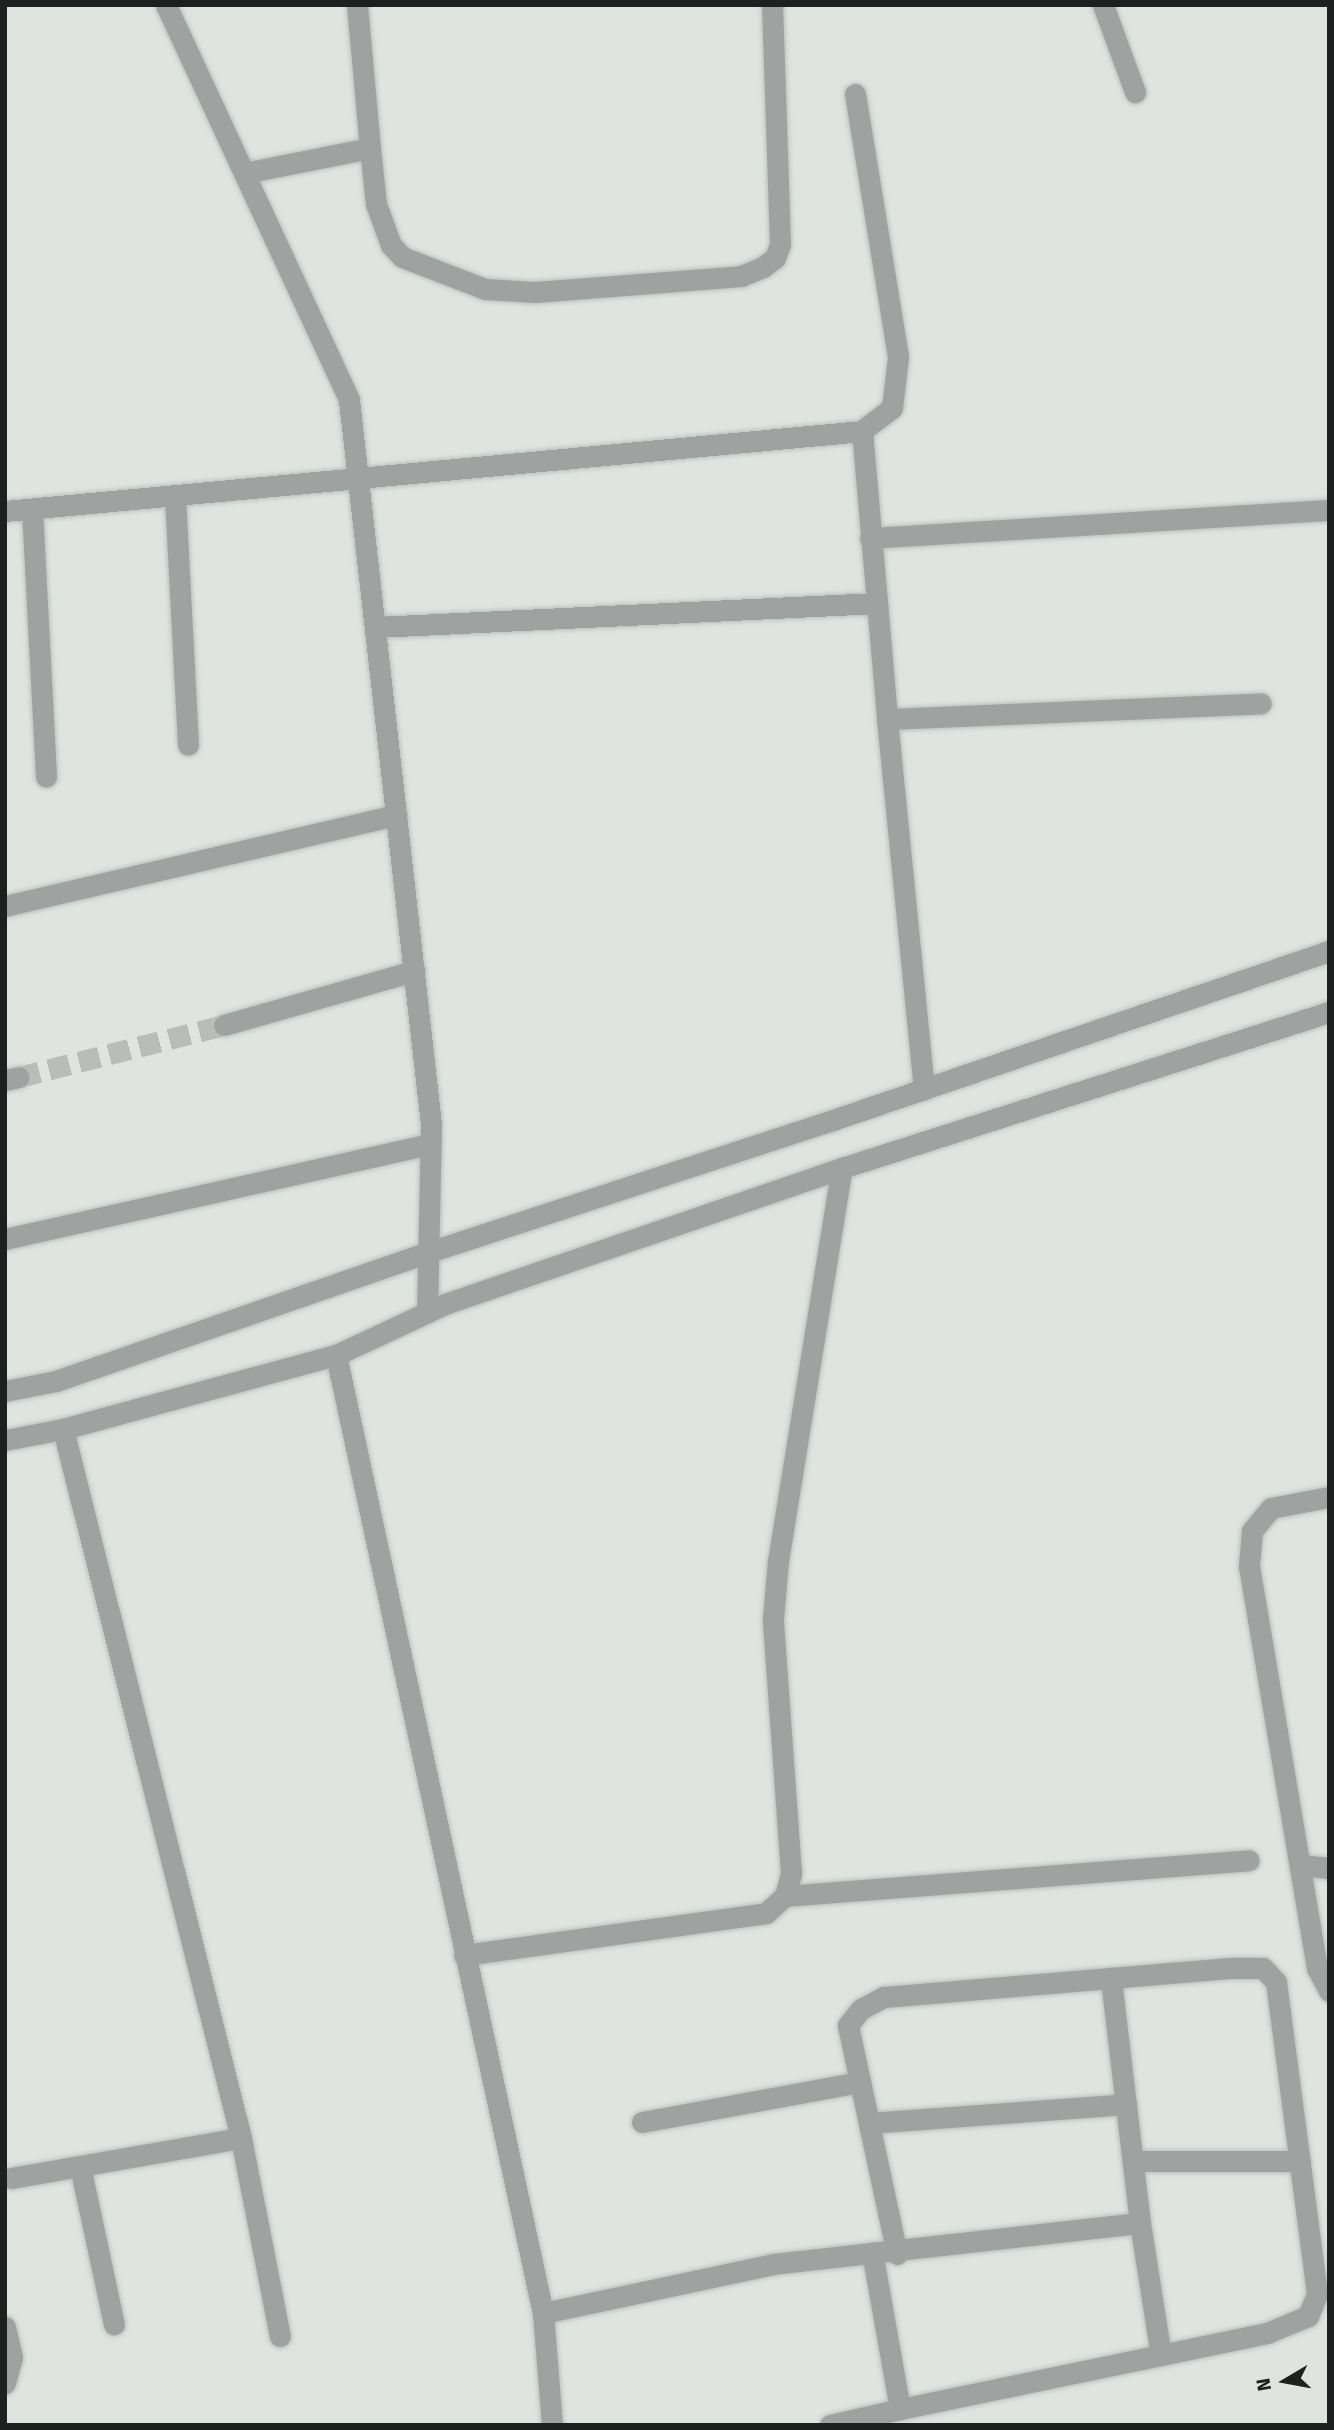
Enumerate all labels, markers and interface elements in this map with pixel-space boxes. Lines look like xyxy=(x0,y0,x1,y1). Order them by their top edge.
north arrow xyxy=(1250,2346,1320,2416)
text: N xyxy=(1251,2377,1276,2393)

